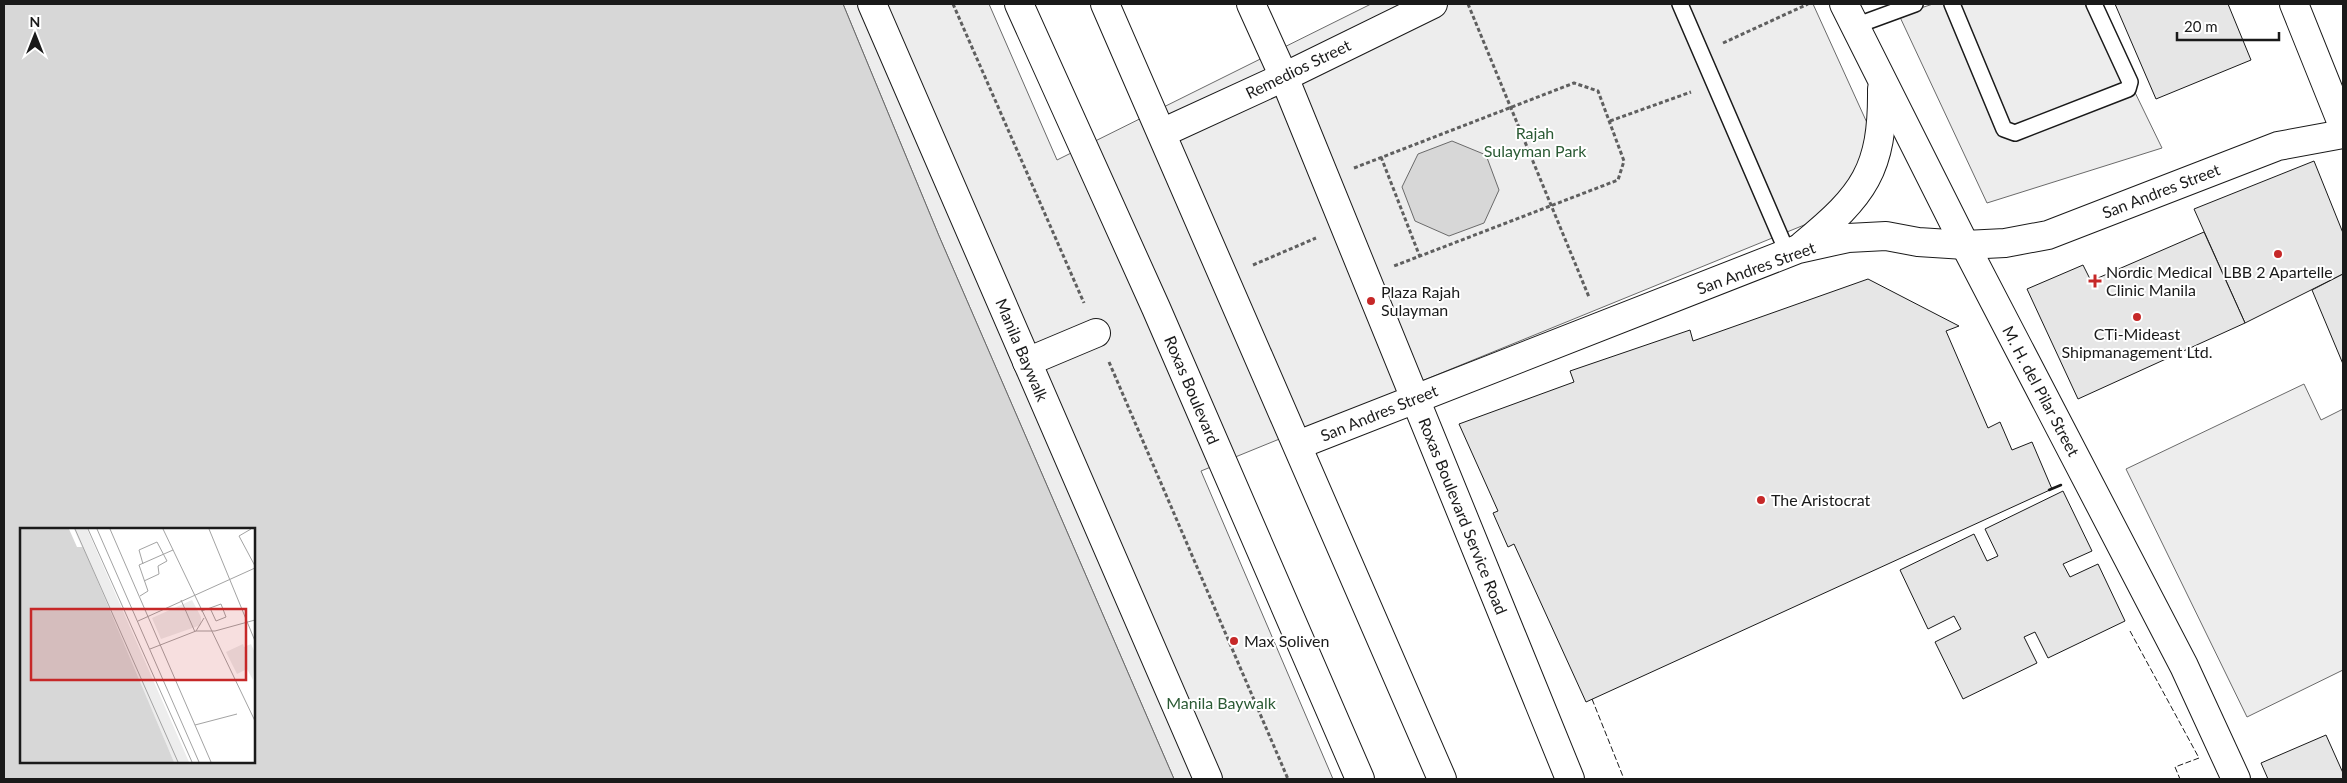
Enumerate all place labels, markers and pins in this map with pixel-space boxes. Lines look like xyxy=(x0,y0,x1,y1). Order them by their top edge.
marker: LBB 2 Apartelle xyxy=(2272,248,2284,260)
place label: Nordic Medical Clinic Manila xyxy=(2106,262,2212,299)
place label: LBB 2 Apartelle xyxy=(2223,262,2333,281)
marker: Nordic Medical Clinic Manila xyxy=(2088,274,2102,288)
place label: Plaza Rajah Sulayman xyxy=(1381,282,1460,319)
marker: Plaza Rajah Sulayman xyxy=(1365,295,1377,307)
marker: CTi-Mideast Shipmanagement Ltd. xyxy=(2131,311,2143,323)
place label: CTi-Mideast Shipmanagement Ltd. xyxy=(2061,324,2213,361)
place label: The Aristocrat xyxy=(1771,490,1871,509)
marker: The Aristocrat xyxy=(1755,494,1767,506)
place label: Max Soliven xyxy=(1244,631,1329,650)
marker: Max Soliven xyxy=(1228,635,1240,647)

